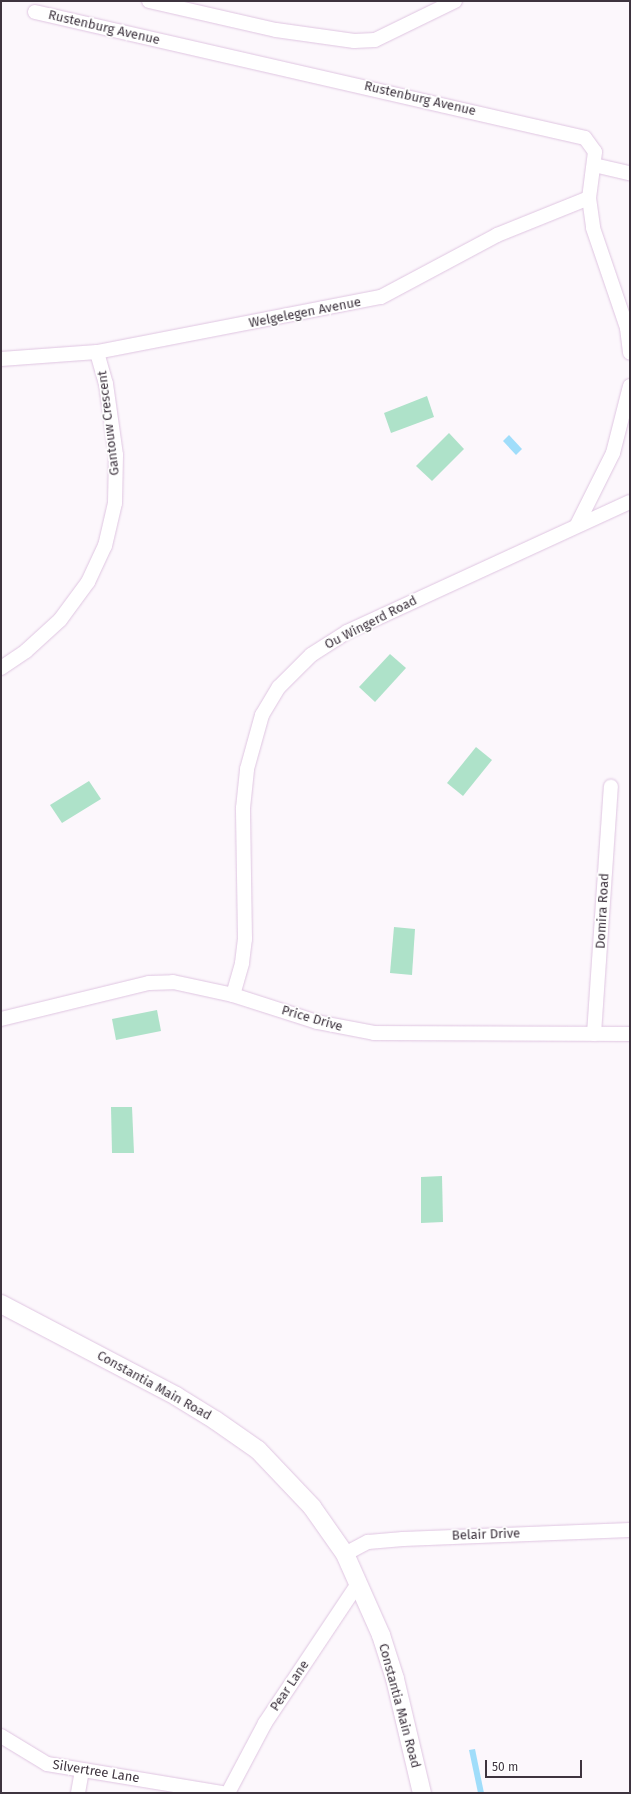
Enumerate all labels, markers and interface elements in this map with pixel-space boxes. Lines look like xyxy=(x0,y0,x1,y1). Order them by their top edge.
street label: Rustenburg Avenue xyxy=(47,8,161,48)
street label: Rustenburg Avenue xyxy=(363,79,477,119)
street label: Welgelegen Avenue xyxy=(248,294,362,332)
street label: Gantouw Crescent xyxy=(95,370,123,476)
street label: Ou Wingerd Road xyxy=(322,593,420,653)
street label: Domira Road xyxy=(593,873,613,949)
street label: Price Drive xyxy=(280,1003,344,1035)
street label: Constantia Main Road xyxy=(94,1348,214,1424)
street label: Belair Drive xyxy=(452,1526,520,1544)
street label: Constantia Main Road xyxy=(375,1642,423,1770)
street label: Pear Lane xyxy=(267,1658,313,1714)
scale bar xyxy=(487,1752,584,1778)
street label: Silvertree Lane xyxy=(51,1757,141,1787)
text: 50 m xyxy=(492,1760,518,1774)

